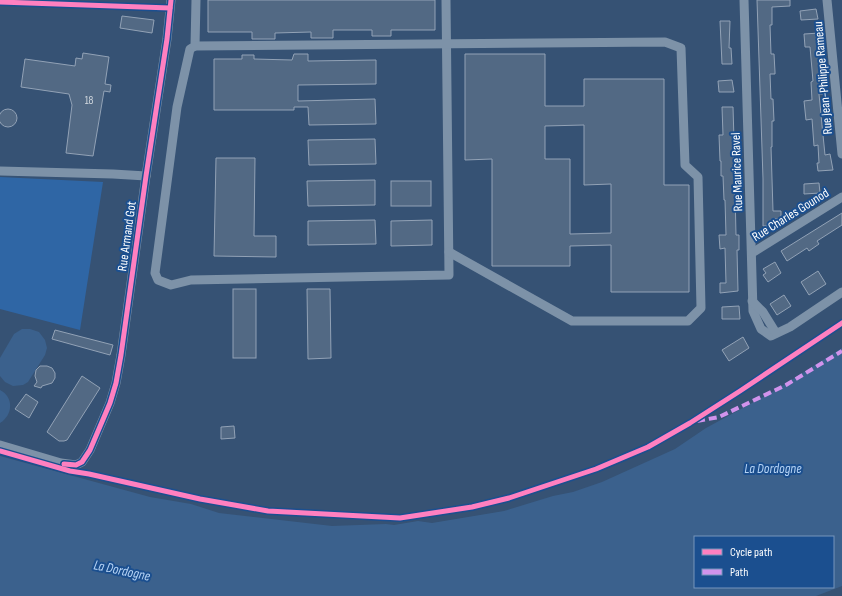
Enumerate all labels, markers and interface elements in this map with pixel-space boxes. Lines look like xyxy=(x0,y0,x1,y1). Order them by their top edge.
street label: Rue Jean-Philippe Rameau xyxy=(810,21,836,135)
house number: 18 xyxy=(85,94,94,107)
street label: Rue Maurice Ravel xyxy=(728,132,746,212)
street label: Rue Charles Gounod xyxy=(749,185,832,245)
street label: Rue Armand Got xyxy=(114,200,140,272)
water label: La Dordogne xyxy=(744,460,802,477)
legend xyxy=(694,536,834,588)
text: Cycle path xyxy=(730,545,772,560)
water label: La Dordogne xyxy=(92,556,152,585)
text: Path xyxy=(730,565,748,580)

